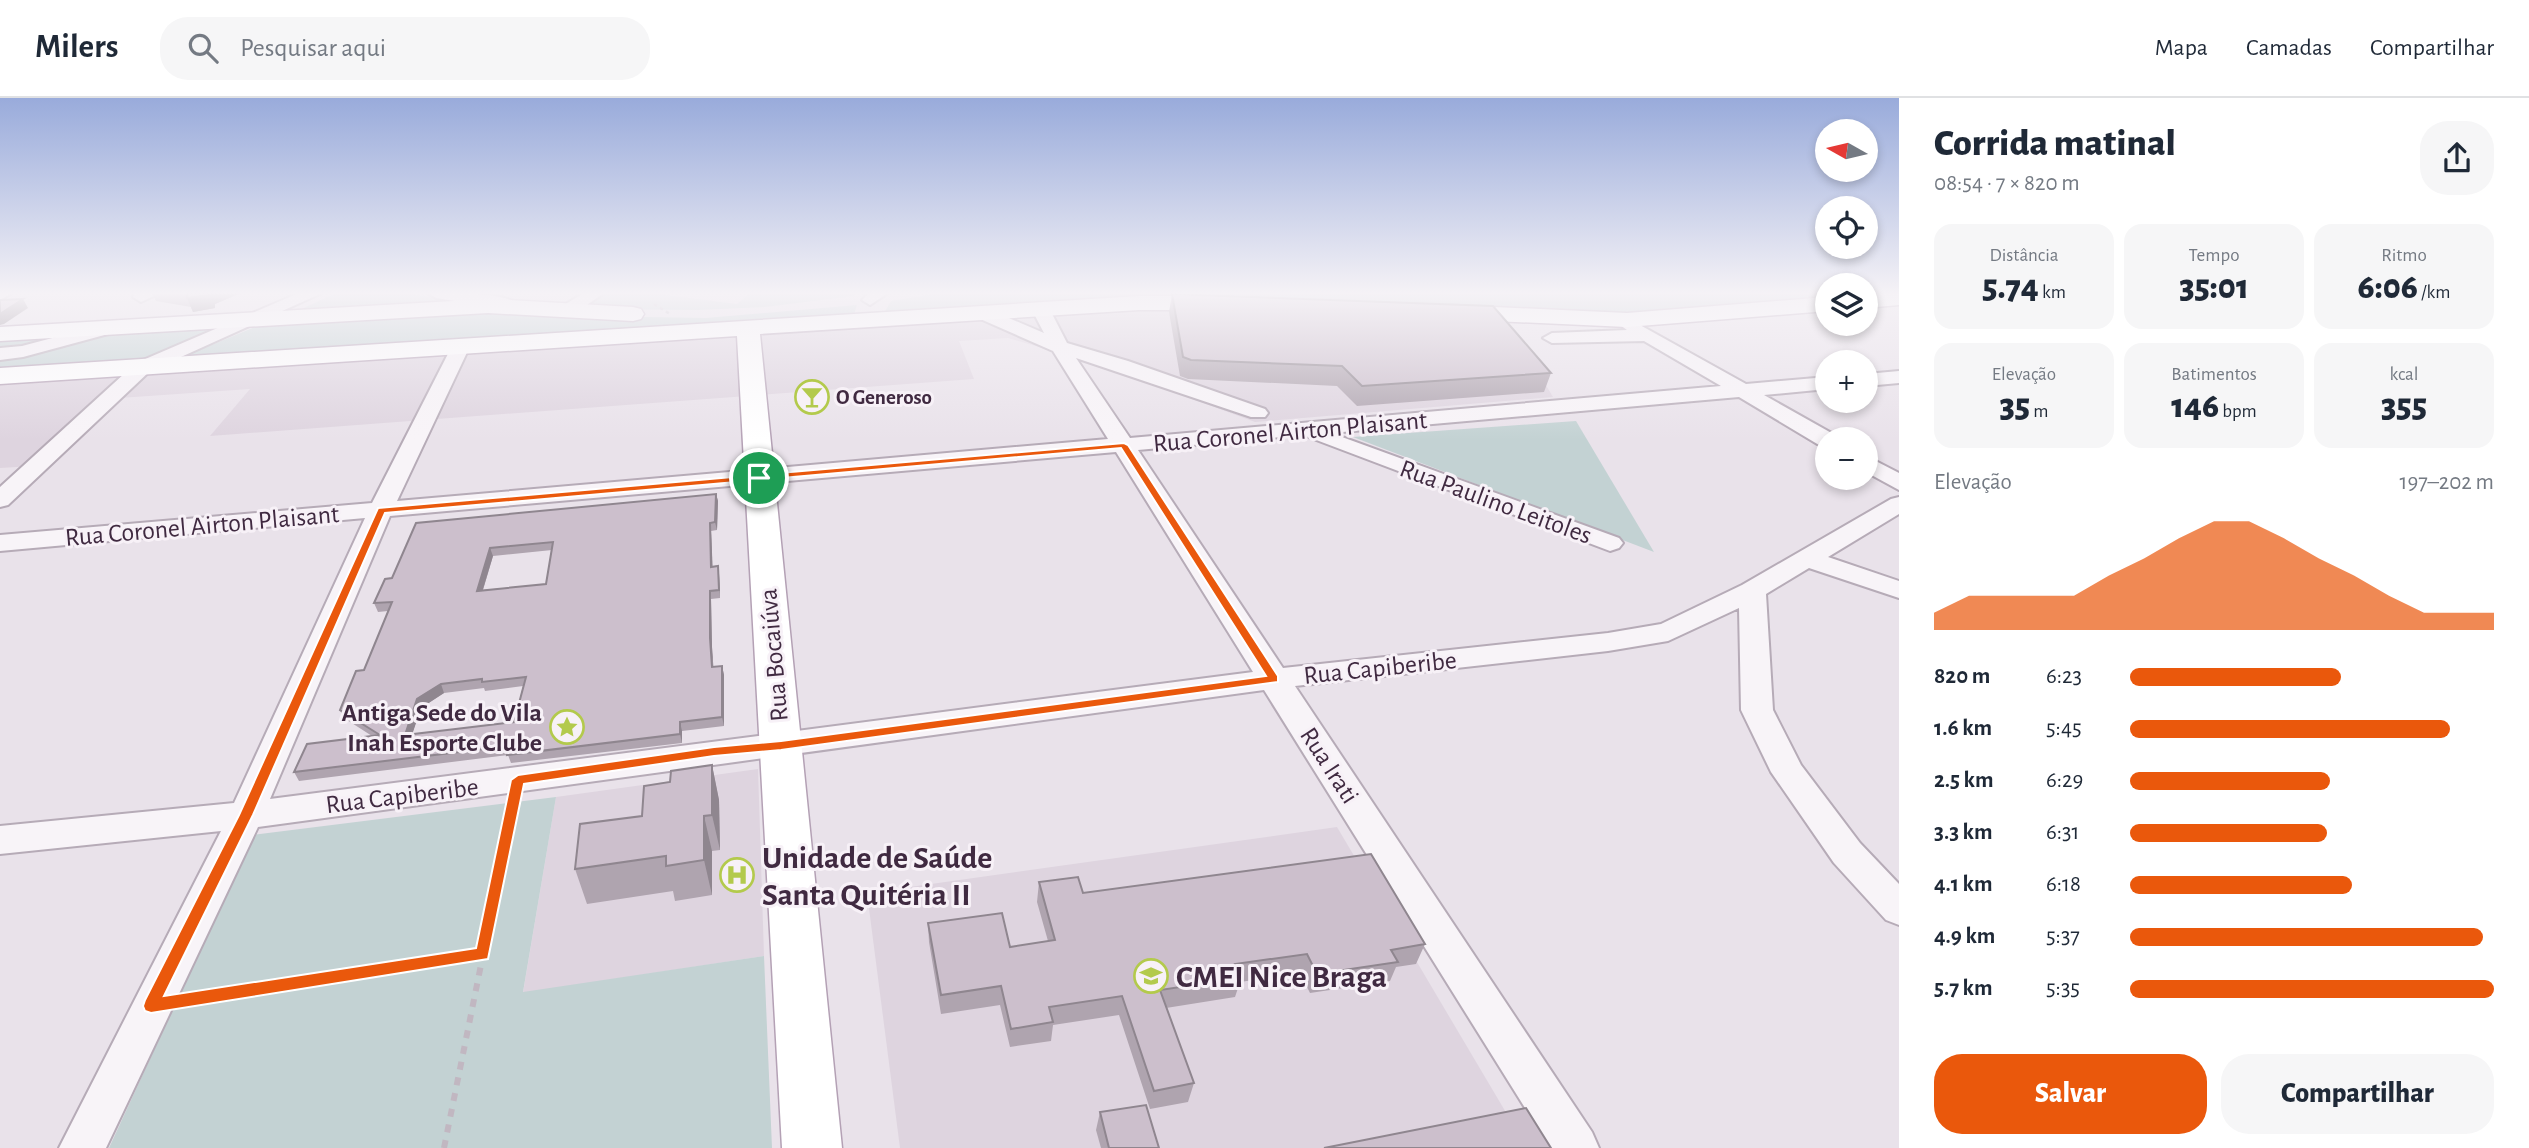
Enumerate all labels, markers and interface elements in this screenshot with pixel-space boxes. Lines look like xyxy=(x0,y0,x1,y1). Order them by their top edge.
search box xyxy=(160,17,650,80)
icon: search xyxy=(184,29,222,67)
text: Milers xyxy=(35,31,118,64)
text: Pesquisar aqui xyxy=(240,35,386,61)
text: Mapa xyxy=(2155,36,2208,60)
text: Camadas xyxy=(2246,36,2332,60)
text: Compartilhar xyxy=(2370,36,2494,60)
north arrow xyxy=(1815,119,1878,182)
map controls xyxy=(1815,119,1878,490)
button: share xyxy=(2420,121,2494,195)
text: Corrida matinal xyxy=(1934,125,2176,163)
text: 08:54 · 7 × 820 m xyxy=(1934,172,2080,195)
button: locate xyxy=(1815,196,1878,259)
text: Distância xyxy=(1989,246,2059,265)
text: Tempo xyxy=(2188,246,2240,265)
text: Ritmo xyxy=(2381,246,2427,265)
text: 5.74 xyxy=(1982,270,2039,305)
text: 35:01 xyxy=(2179,270,2249,305)
text: 6:06 xyxy=(2358,270,2418,305)
button: layers xyxy=(1815,273,1878,336)
text: km xyxy=(2039,283,2066,302)
text: /km xyxy=(2418,283,2450,302)
button: + xyxy=(1815,350,1878,413)
text: Elevação xyxy=(1992,365,2056,384)
text: Batimentos xyxy=(2171,365,2257,384)
text: kcal xyxy=(2390,365,2418,384)
bar icon: O Generoso xyxy=(793,378,831,416)
place label: O Generoso xyxy=(836,387,932,408)
text: 35 xyxy=(1999,389,2030,424)
text: 146 xyxy=(2171,389,2219,424)
text: 355 xyxy=(2381,389,2427,424)
text: m xyxy=(2030,402,2049,421)
text: bpm xyxy=(2219,402,2257,421)
street label: Rua Coronel Airton Plaisant xyxy=(1152,407,1428,457)
button: − xyxy=(1815,427,1878,490)
pin xyxy=(729,448,789,508)
street label: Rua Paulino Leitoles xyxy=(1396,455,1595,549)
icon: arrive xyxy=(740,459,778,497)
text: Elevação xyxy=(1934,471,2012,494)
text: 197–202 m xyxy=(2399,471,2494,494)
street label: Rua Coronel Airton Plaisant xyxy=(64,501,340,551)
street label: Rua Bocaiúva xyxy=(755,587,793,723)
street label: Rua Capiberibe xyxy=(1302,647,1458,689)
text: 820 m xyxy=(1934,665,1990,688)
text: 6:23 xyxy=(2046,665,2082,688)
place label: Antiga Sede do Vila Inah Esporte Clube xyxy=(342,700,542,756)
place icon: Antiga Sede do Vila Inah Esporte Clube xyxy=(548,708,586,746)
text: 1.6 km xyxy=(1934,717,1992,740)
text: 5:45 xyxy=(2046,717,2082,740)
street label: Rua Irati xyxy=(1295,723,1363,808)
text: 2.5 km xyxy=(1934,769,1993,792)
text: 6:29 xyxy=(2046,769,2083,792)
street label: Rua Capiberibe xyxy=(324,774,480,818)
text: 3.3 km xyxy=(1934,821,1993,844)
text: 6:31 xyxy=(2046,821,2079,844)
place label: Unidade de Saúde Santa Quitéria II xyxy=(762,842,992,912)
hospital icon: Unidade de Saúde Santa Quitéria II xyxy=(718,856,756,894)
text: 4.1 km xyxy=(1934,873,1993,896)
text: 6:18 xyxy=(2046,873,2081,896)
text: 4.9 km xyxy=(1934,925,1995,948)
text: 5:37 xyxy=(2046,925,2080,948)
school or university icon: CMEI Nice Braga xyxy=(1132,957,1170,995)
place label: CMEI Nice Braga xyxy=(1176,961,1387,993)
text: 5.7 km xyxy=(1934,977,1993,1000)
text: 5:35 xyxy=(2046,977,2080,1000)
button: Salvar xyxy=(1934,1054,2207,1134)
button: Compartilhar xyxy=(2221,1054,2494,1134)

